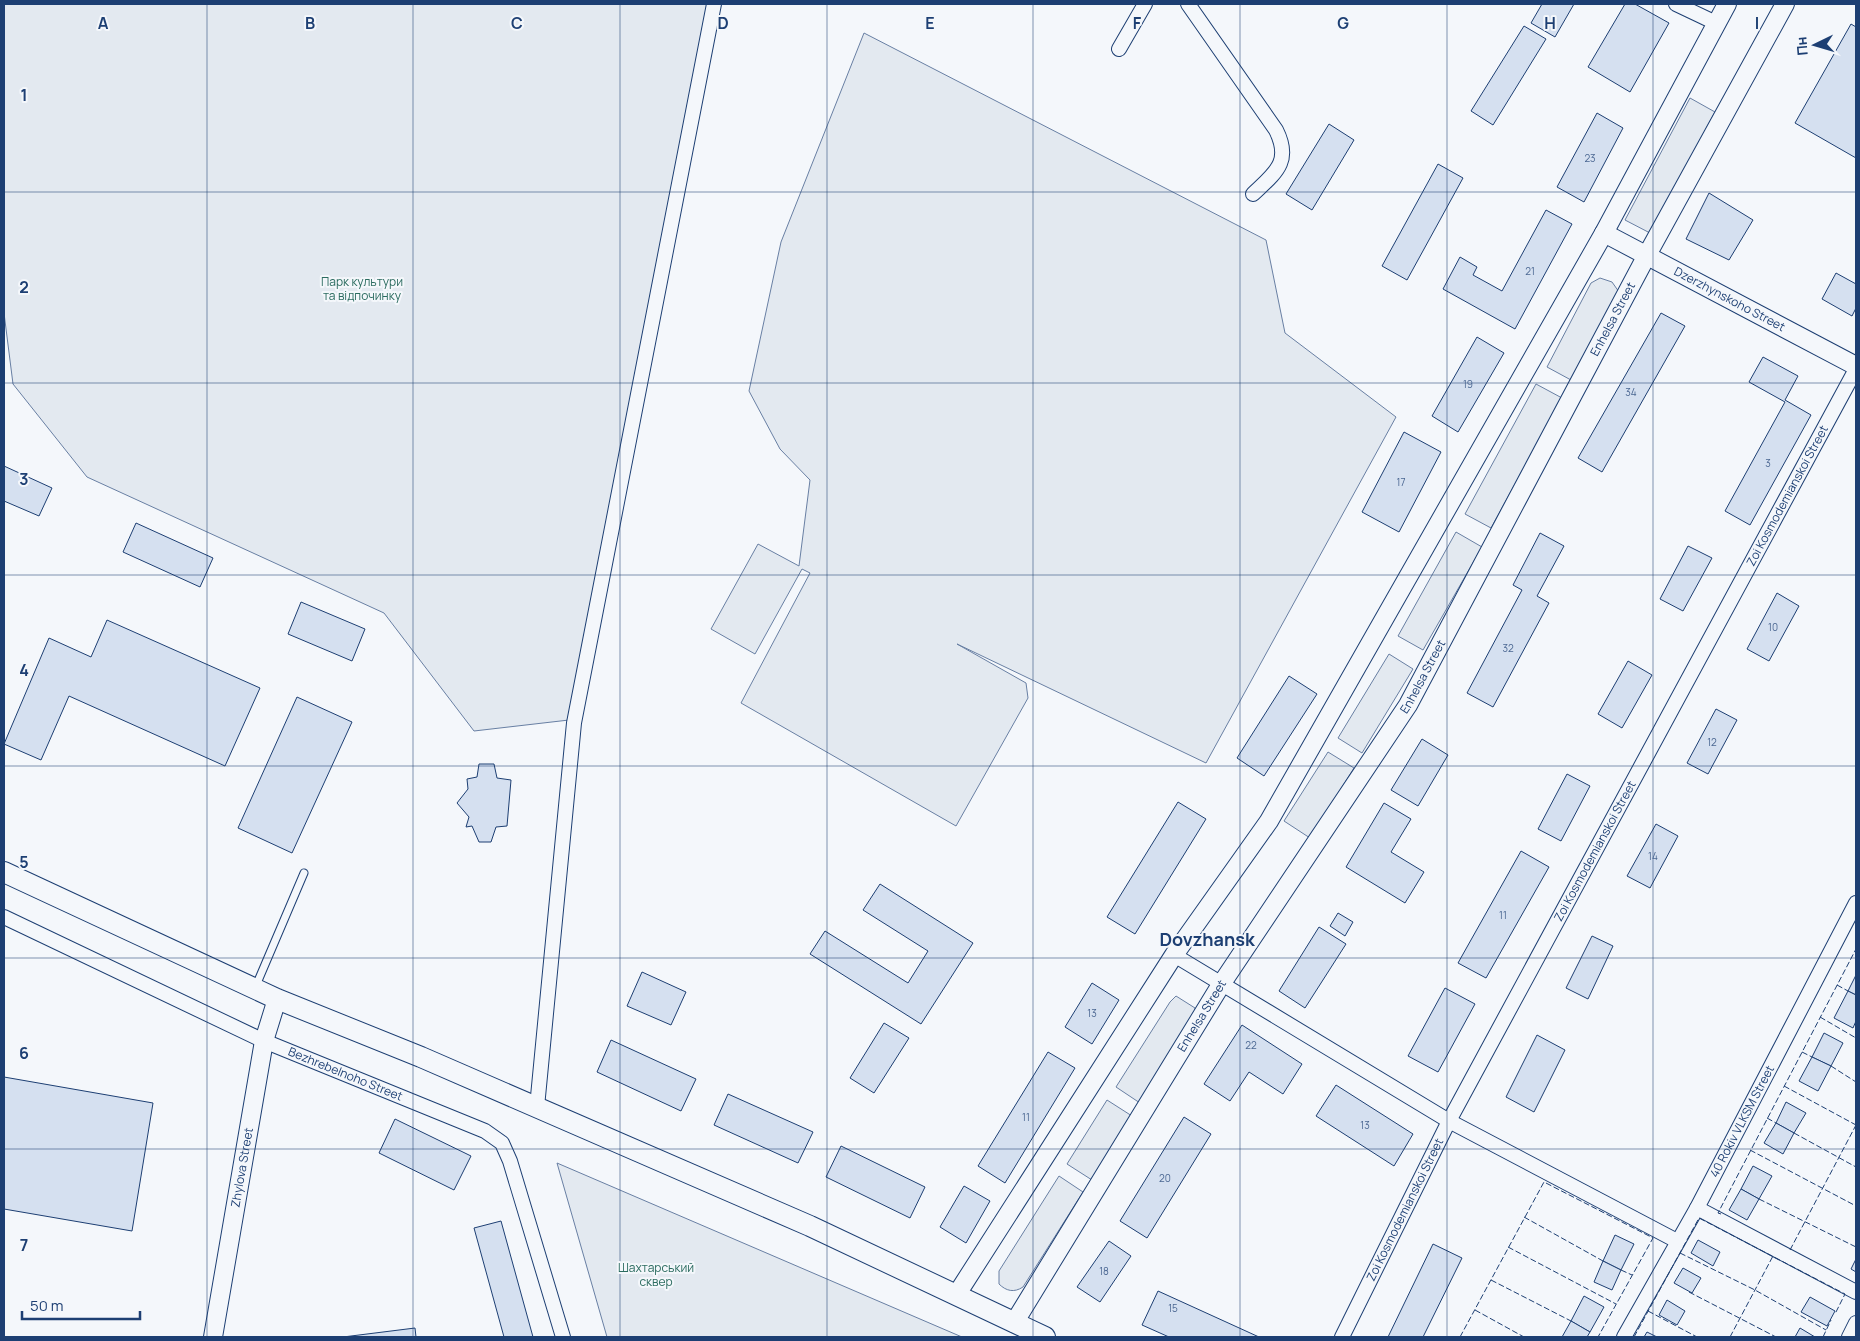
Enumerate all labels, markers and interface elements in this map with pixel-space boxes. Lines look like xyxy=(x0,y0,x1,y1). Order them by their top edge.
text: A xyxy=(98,12,109,34)
text: B xyxy=(305,12,315,34)
text: C xyxy=(511,12,523,34)
text: D xyxy=(717,12,729,34)
text: E xyxy=(925,12,935,34)
text: F xyxy=(1133,12,1142,34)
text: G xyxy=(1337,12,1349,34)
text: H xyxy=(1544,12,1556,34)
text: I xyxy=(1755,12,1759,34)
north arrow xyxy=(1790,20,1840,70)
text: Пн xyxy=(1791,36,1812,56)
text: 1 xyxy=(20,84,28,106)
house number: 23 xyxy=(1584,151,1596,165)
street label: Dzerzhynskoho Street xyxy=(1671,263,1789,335)
house number: 21 xyxy=(1525,264,1535,278)
park label: Парк культури та відпочинку xyxy=(321,273,403,304)
text: 2 xyxy=(19,276,29,298)
street label: Enhelsa Street xyxy=(1586,279,1639,359)
house number: 19 xyxy=(1463,377,1473,391)
house number: 34 xyxy=(1625,385,1637,399)
street label: Zoi Kosmodemianskoi Street xyxy=(1742,422,1832,569)
house number: 3 xyxy=(1765,456,1771,470)
text: 3 xyxy=(19,468,29,490)
house number: 17 xyxy=(1397,475,1405,489)
house number: 10 xyxy=(1768,620,1778,634)
street label: Enhelsa Street xyxy=(1396,636,1449,717)
house number: 32 xyxy=(1502,641,1514,655)
text: 4 xyxy=(19,659,29,681)
house number: 12 xyxy=(1707,735,1717,749)
street label: Zoi Kosmodemianskoi Street xyxy=(1550,777,1640,924)
house number: 14 xyxy=(1648,849,1658,863)
text: 5 xyxy=(19,851,29,873)
house number: 11 xyxy=(1499,908,1507,922)
district label: Dovzhansk xyxy=(1159,927,1256,951)
street label: Enhelsa Street xyxy=(1173,976,1230,1055)
house number: 13 xyxy=(1087,1006,1097,1020)
house number: 22 xyxy=(1245,1038,1257,1052)
text: 6 xyxy=(19,1042,29,1064)
street label: Bezhrebelnoho Street xyxy=(286,1043,406,1105)
street label: 40 Rokiv VLKSM Street xyxy=(1706,1062,1778,1180)
house number: 11 xyxy=(1022,1110,1030,1124)
house number: 13 xyxy=(1360,1118,1370,1132)
street label: Zhylova Street xyxy=(226,1126,257,1209)
street label: Zoi Kosmodemianskoi Street xyxy=(1362,1135,1447,1284)
house number: 20 xyxy=(1159,1171,1171,1185)
text: 7 xyxy=(20,1234,28,1256)
park label: Шахтарський сквер xyxy=(618,1259,694,1290)
house number: 18 xyxy=(1099,1264,1109,1278)
scale bar xyxy=(22,1288,140,1320)
text: 50 m xyxy=(30,1295,64,1316)
house number: 15 xyxy=(1168,1301,1178,1315)

